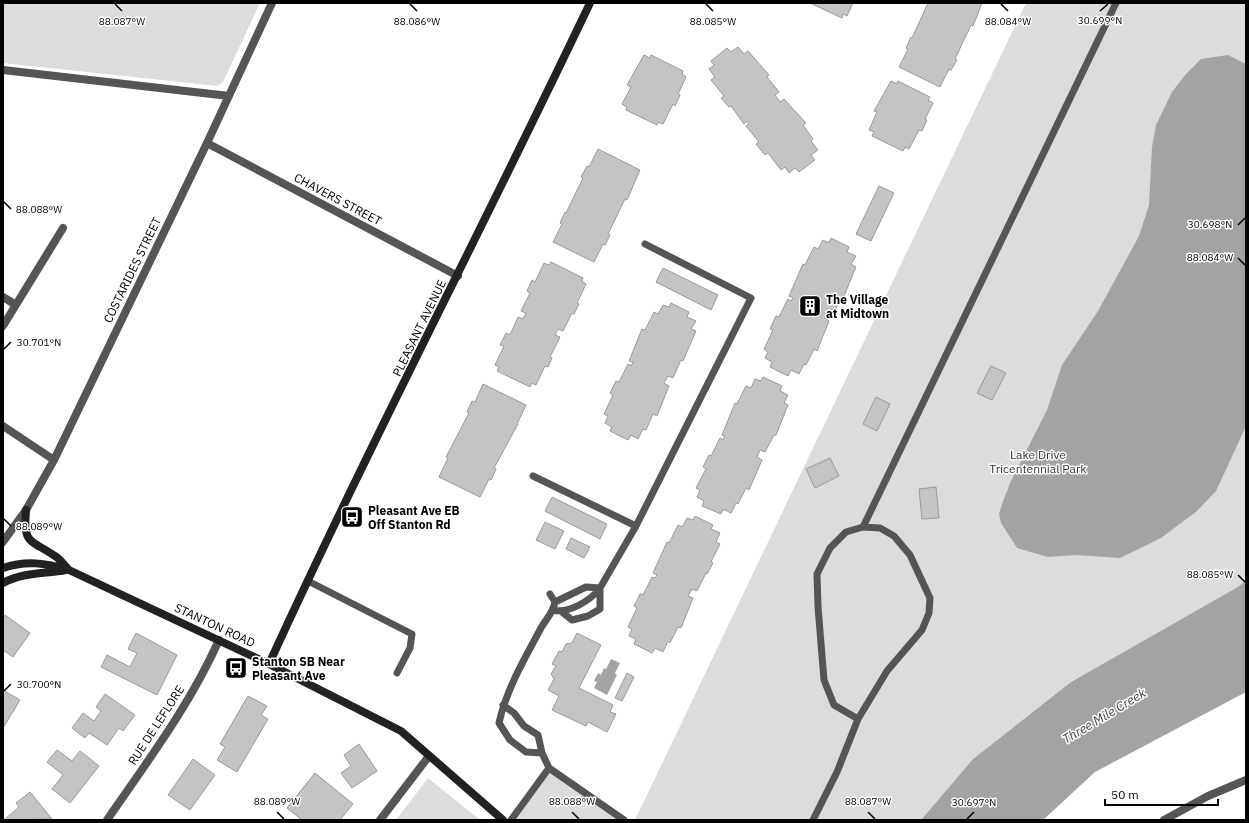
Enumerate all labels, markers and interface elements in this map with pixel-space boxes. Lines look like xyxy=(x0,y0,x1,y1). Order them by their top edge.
text: 30.699°N xyxy=(1078,14,1122,27)
text: 88.087°W xyxy=(99,15,145,28)
text: 88.086°W xyxy=(394,15,440,28)
text: 88.085°W xyxy=(690,15,736,28)
text: 88.084°W xyxy=(985,15,1031,28)
street label: CHAVERS STREET xyxy=(292,170,385,228)
text: 88.088°W xyxy=(16,203,62,216)
street label: COSTARIDES STREET xyxy=(100,214,164,325)
text: 30.698°N xyxy=(1188,218,1232,231)
text: 88.084°W xyxy=(1187,251,1233,264)
street label: PLEASANT AVENUE xyxy=(389,277,449,379)
place label: The Village at Midtown xyxy=(826,292,889,321)
building icon: The Village at Midtown xyxy=(797,293,823,319)
text: 30.701°N xyxy=(17,336,61,349)
park label: Lake Drive Tricentennial Park xyxy=(989,447,1087,476)
place label: Pleasant Ave EB Off Stanton Rd xyxy=(368,503,460,532)
bus stop icon: Pleasant Ave EB Off Stanton Rd xyxy=(339,504,365,530)
text: 88.089°W xyxy=(16,520,62,533)
text: 88.085°W xyxy=(1187,568,1233,581)
street label: STANTON ROAD xyxy=(172,600,258,650)
place label: Stanton SB Near Pleasant Ave xyxy=(252,654,345,683)
bus stop icon: Stanton SB Near Pleasant Ave xyxy=(223,655,249,681)
text: 30.700°N xyxy=(17,678,61,691)
street label: RUE DE LEFLORE xyxy=(125,682,187,768)
water label: Three Mile Creek xyxy=(1059,684,1149,748)
scale bar xyxy=(1105,781,1218,807)
text: 50 m xyxy=(1111,787,1139,802)
text: 88.089°W xyxy=(254,795,300,808)
text: 88.088°W xyxy=(549,795,595,808)
text: 88.087°W xyxy=(845,795,891,808)
text: 30.697°N xyxy=(952,796,996,809)

